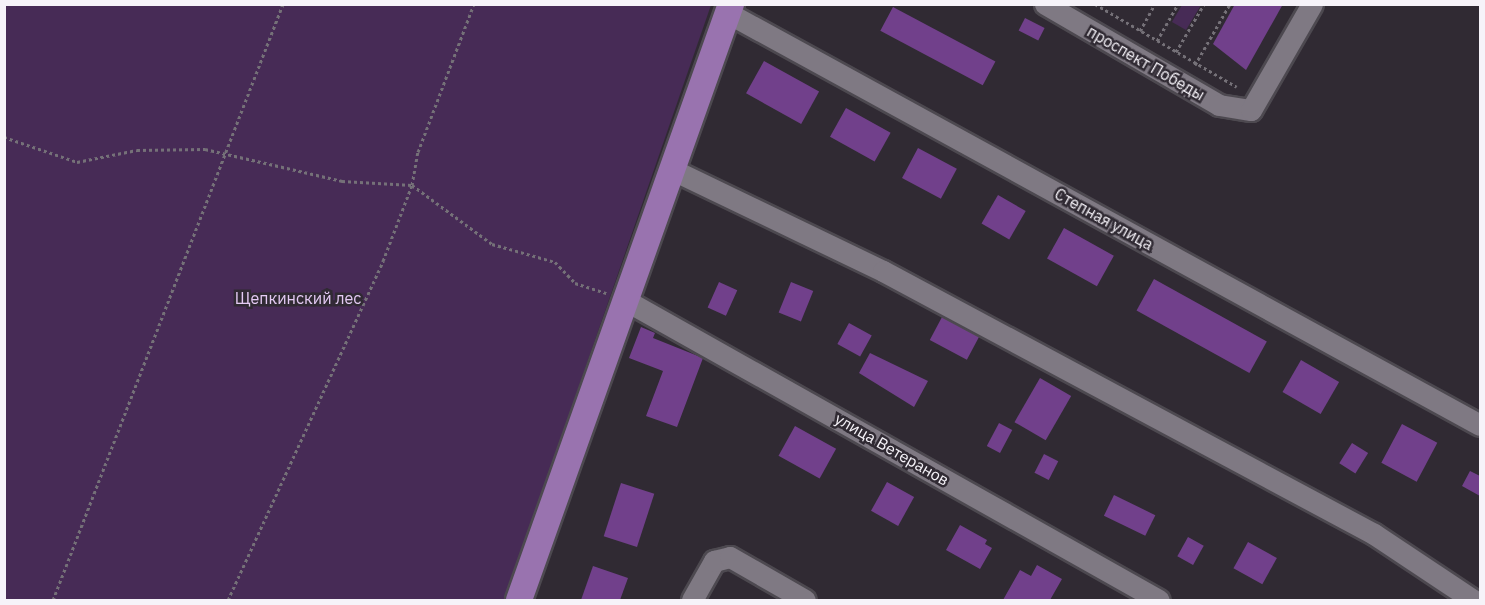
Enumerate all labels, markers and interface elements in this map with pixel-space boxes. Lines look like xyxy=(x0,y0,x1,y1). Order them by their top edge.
street label: проспект Победы xyxy=(1084,22,1208,104)
street label: Степная улица xyxy=(1051,184,1157,254)
park label: Щепкинский лес xyxy=(235,288,361,308)
street label: улица Ветеранов xyxy=(832,409,952,489)

